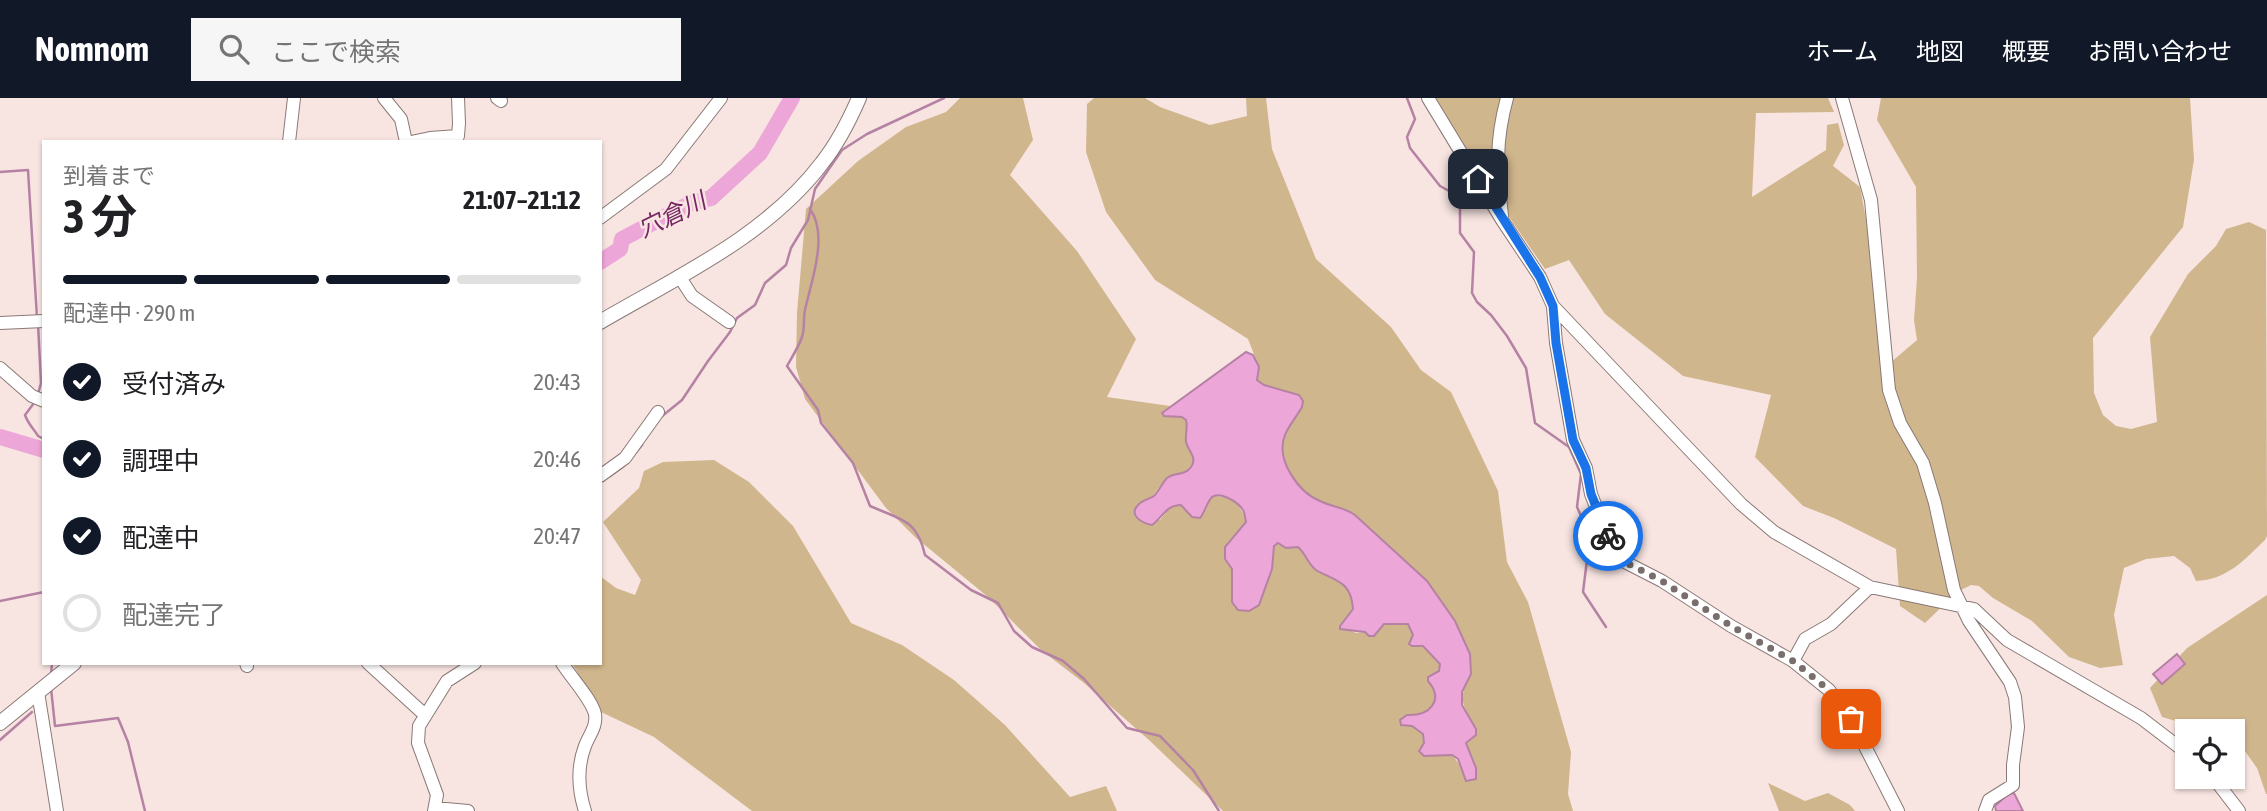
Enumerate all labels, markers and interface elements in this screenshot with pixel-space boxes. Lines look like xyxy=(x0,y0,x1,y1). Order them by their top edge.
search box xyxy=(191,18,681,81)
text: Nomnom xyxy=(35,30,149,68)
icon: search xyxy=(215,30,253,68)
text: ここで検索 xyxy=(271,37,401,67)
text: ホーム xyxy=(1807,38,1878,65)
text: 地図 xyxy=(1916,38,1964,65)
text: 概要 xyxy=(2002,38,2050,65)
text: お問い合わせ xyxy=(2088,38,2232,65)
pin xyxy=(1448,149,1508,209)
icon: home xyxy=(1459,160,1497,198)
text: 到着まで xyxy=(63,163,155,189)
text: 21:07–21:12 xyxy=(463,185,581,215)
water label: 穴倉川 xyxy=(634,185,713,242)
text: 3 分 xyxy=(63,190,137,243)
text: 配達中 · 290 m xyxy=(63,300,195,326)
icon: check xyxy=(63,363,101,401)
text: 受付済み xyxy=(122,369,226,399)
text: 20:43 xyxy=(533,369,581,395)
icon: check xyxy=(63,440,101,478)
text: 調理中 xyxy=(122,446,200,476)
text: 20:46 xyxy=(533,446,581,472)
courier xyxy=(1573,501,1643,571)
icon: check xyxy=(63,517,101,555)
icon: bike xyxy=(1589,517,1627,555)
text: 配達中 xyxy=(122,523,200,553)
text: 20:47 xyxy=(533,523,581,549)
text: 配達完了 xyxy=(122,600,226,630)
pin xyxy=(1821,689,1881,749)
icon: bag xyxy=(1832,700,1870,738)
map controls xyxy=(2175,719,2245,789)
button: locate xyxy=(2175,719,2245,789)

